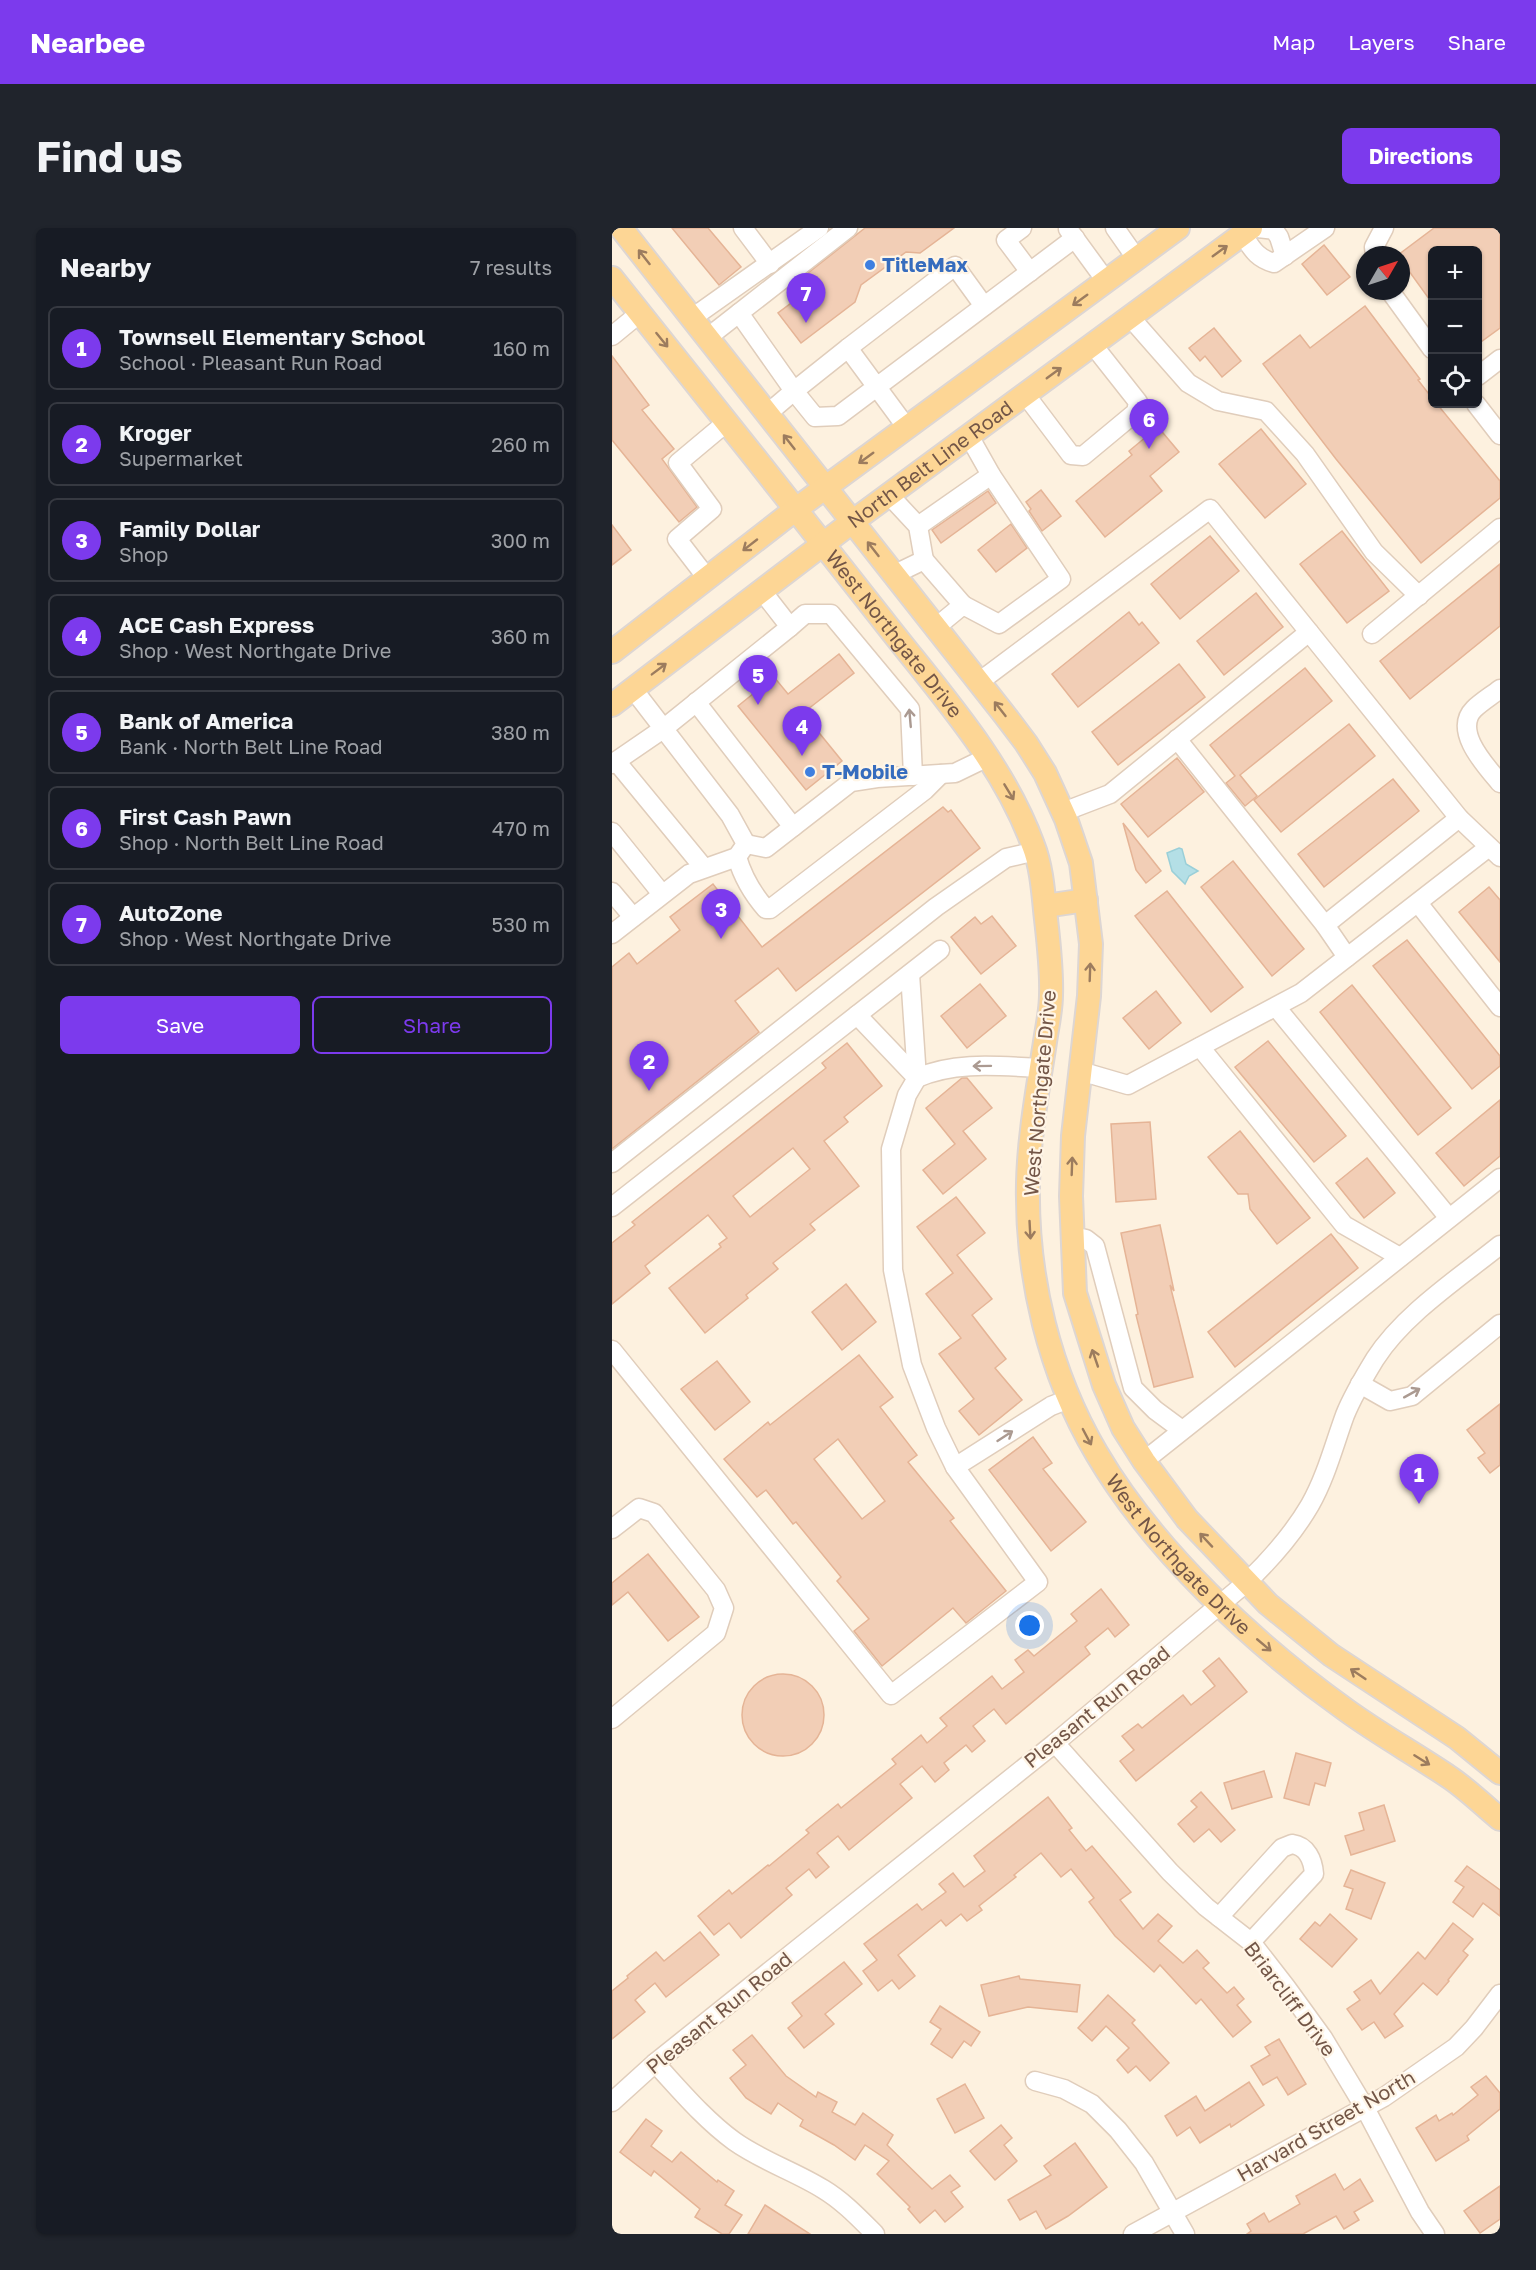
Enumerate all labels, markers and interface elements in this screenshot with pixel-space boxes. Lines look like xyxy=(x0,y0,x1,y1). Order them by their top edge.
text: Nearbee xyxy=(30,26,145,59)
text: Map xyxy=(1272,29,1315,55)
text: Layers xyxy=(1348,29,1415,55)
text: Share xyxy=(1448,29,1506,55)
button: Directions xyxy=(1342,128,1500,184)
text: Find us xyxy=(36,131,183,181)
one-way arrow xyxy=(1212,244,1228,257)
north arrow xyxy=(1356,246,1410,300)
map controls xyxy=(1428,246,1482,408)
button: + xyxy=(1428,246,1482,300)
one-way arrow xyxy=(637,249,650,265)
text: Nearby xyxy=(60,252,151,283)
place label: TitleMax xyxy=(882,252,968,276)
text: 7 results xyxy=(470,255,552,279)
marker: TitleMax xyxy=(863,258,877,272)
pin: 7 xyxy=(786,274,826,323)
one-way arrow xyxy=(1072,294,1088,306)
button: − xyxy=(1428,300,1482,354)
text: Townsell Elementary School xyxy=(119,323,425,350)
one-way arrow xyxy=(655,332,668,348)
text: 1 xyxy=(76,336,87,360)
text: 160 m xyxy=(493,336,550,360)
text: School · Pleasant Run Road xyxy=(119,350,382,374)
button: locate xyxy=(1428,354,1482,408)
one-way arrow xyxy=(1046,367,1062,379)
street label: North Belt Line Road xyxy=(842,395,1017,532)
pin: 6 xyxy=(1130,400,1168,449)
text: Kroger xyxy=(119,419,192,446)
text: 2 xyxy=(75,432,88,456)
text: 260 m xyxy=(491,432,550,456)
one-way arrow xyxy=(782,434,795,450)
text: Supermarket xyxy=(119,446,243,470)
one-way arrow xyxy=(858,452,874,464)
text: Family Dollar xyxy=(119,515,260,542)
text: 3 xyxy=(75,528,88,552)
text: 300 m xyxy=(491,528,550,552)
one-way arrow xyxy=(742,538,758,551)
one-way arrow xyxy=(866,541,879,557)
text: Shop xyxy=(119,542,168,566)
street label: West Northgate Drive xyxy=(821,545,968,722)
text: ACE Cash Express xyxy=(119,611,314,638)
text: 4 xyxy=(75,624,88,648)
text: 360 m xyxy=(491,624,550,648)
text: Shop · West Northgate Drive xyxy=(119,638,391,662)
pin: 5 xyxy=(738,656,778,705)
one-way arrow xyxy=(650,663,666,676)
one-way arrow xyxy=(994,701,1007,717)
pin: 4 xyxy=(782,706,822,756)
text: Bank of America xyxy=(119,707,293,734)
one-way arrow xyxy=(904,708,915,728)
text: 5 xyxy=(75,720,88,744)
text: 380 m xyxy=(491,720,550,744)
text: Bank · North Belt Line Road xyxy=(119,734,383,758)
place label: T-Mobile xyxy=(822,759,908,783)
marker: T-Mobile xyxy=(803,765,817,779)
one-way arrow xyxy=(1004,783,1016,800)
text: First Cash Pawn xyxy=(119,803,291,830)
text: 6 xyxy=(75,816,88,840)
text: 470 m xyxy=(492,816,550,840)
text: Shop · North Belt Line Road xyxy=(119,830,384,854)
pin: 3 xyxy=(702,890,740,939)
text: AutoZone xyxy=(119,899,223,926)
text: 7 xyxy=(76,912,87,936)
text: 530 m xyxy=(492,912,550,936)
text: Shop · West Northgate Drive xyxy=(119,926,391,950)
one-way arrow xyxy=(1084,962,1096,982)
street label: West Northgate Drive xyxy=(1018,989,1060,1197)
button: Save xyxy=(60,996,300,1054)
button: Share xyxy=(312,996,552,1054)
pin: 2 xyxy=(630,1042,669,1091)
one-way arrow xyxy=(973,1060,993,1071)
one-way arrow xyxy=(1066,1156,1077,1176)
one-way arrow xyxy=(1025,1220,1036,1240)
one-way arrow xyxy=(1088,1349,1099,1368)
one-way arrow xyxy=(1403,1387,1420,1399)
one-way arrow xyxy=(1082,1427,1093,1445)
one-way arrow xyxy=(996,1429,1013,1442)
pin: 1 xyxy=(1400,1454,1438,1504)
street label: West Northgate Drive xyxy=(1102,1469,1256,1639)
one-way arrow xyxy=(1199,1533,1213,1548)
your location xyxy=(1015,1611,1044,1640)
one-way arrow xyxy=(1256,1638,1271,1652)
street label: Pleasant Run Road xyxy=(1019,1640,1174,1772)
one-way arrow xyxy=(1350,1668,1367,1680)
one-way arrow xyxy=(1413,1753,1430,1766)
street label: Briarcliff Drive xyxy=(1240,1936,1342,2061)
street label: Pleasant Run Road xyxy=(641,1946,796,2078)
street label: Harvard Street North xyxy=(1232,2064,1419,2186)

